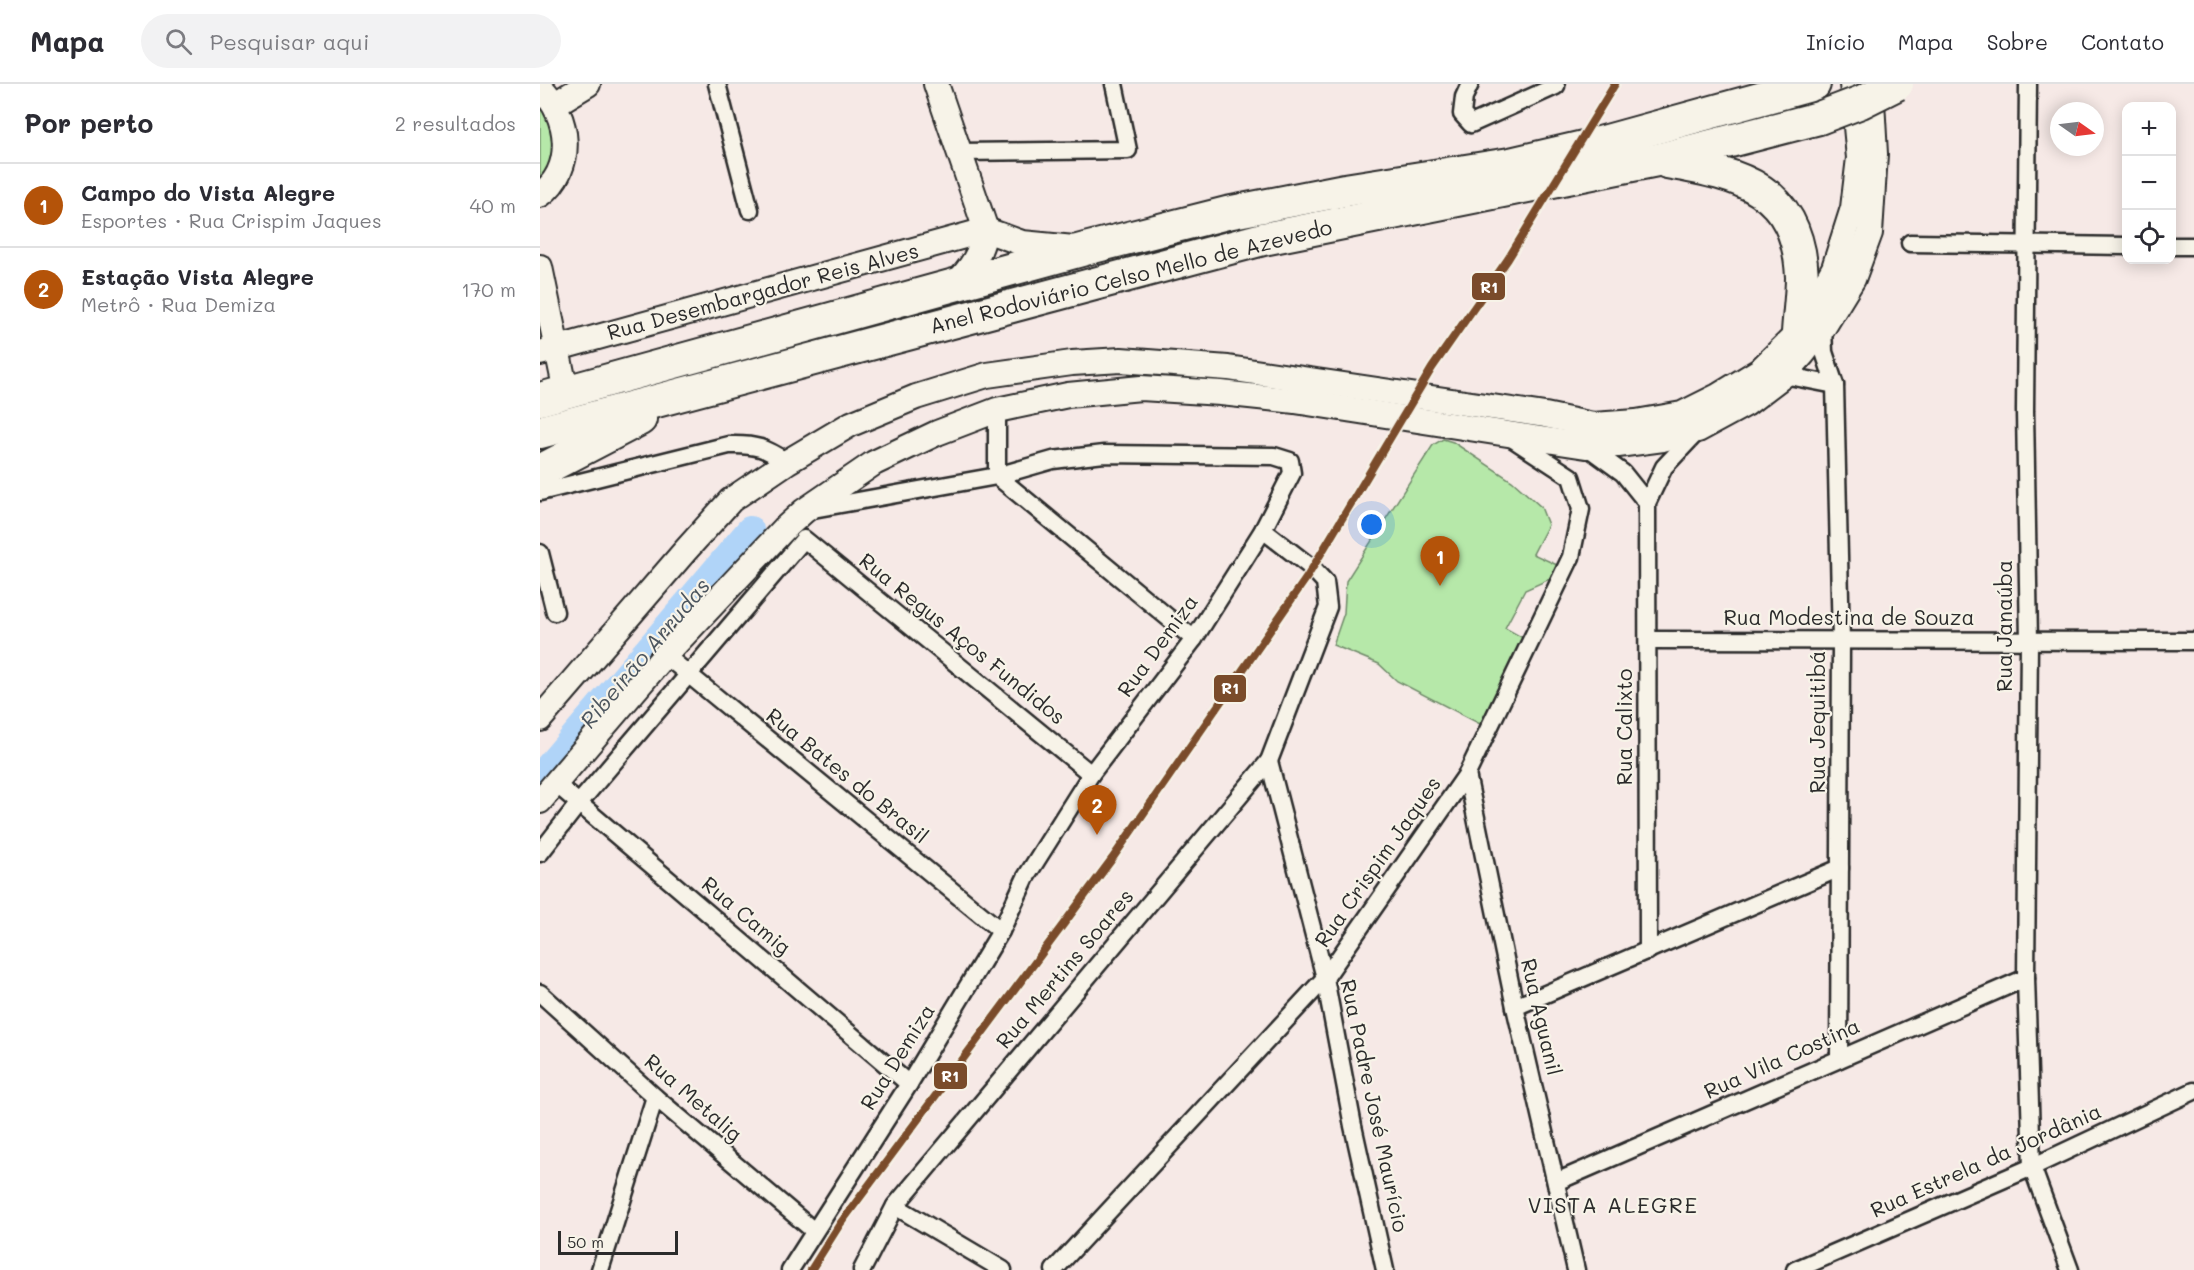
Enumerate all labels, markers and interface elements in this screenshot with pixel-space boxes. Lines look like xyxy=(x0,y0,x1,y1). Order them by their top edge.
search box xyxy=(141,14,561,68)
text: Mapa xyxy=(30,23,105,59)
icon: search xyxy=(162,25,195,58)
text: Pesquisar aqui xyxy=(210,27,369,56)
text: Início xyxy=(1806,28,1865,55)
text: Mapa xyxy=(1898,28,1954,55)
text: Sobre xyxy=(1987,28,2048,55)
text: Contato xyxy=(2081,28,2164,55)
north arrow xyxy=(2050,102,2104,156)
map controls xyxy=(2122,102,2176,264)
button: + xyxy=(2122,102,2176,156)
text: Por perto xyxy=(24,106,153,140)
text: 2 resultados xyxy=(395,110,516,136)
button: − xyxy=(2122,156,2176,210)
text: Campo do Vista Alegre xyxy=(81,178,335,207)
text: 1 xyxy=(39,192,48,218)
text: 40 m xyxy=(470,192,516,218)
text: Esportes · Rua Crispim Jaques xyxy=(81,207,382,233)
button: locate xyxy=(2122,210,2176,264)
street label: Anel Rodoviário Celso Mello de Azevedo xyxy=(927,212,1335,339)
street label: Rua Desembargador Reis Alves xyxy=(604,236,921,345)
text: Estação Vista Alegre xyxy=(81,262,314,291)
line badge: R1 xyxy=(1471,272,1506,301)
text: 2 xyxy=(38,276,49,302)
text: 170 m xyxy=(461,276,516,302)
text: R1 xyxy=(1480,276,1498,297)
text: Metrô · Rua Demiza xyxy=(81,291,276,317)
your location xyxy=(1357,510,1386,539)
pin: 1 xyxy=(1420,536,1460,586)
street label: Rua Regus Aços Fundidos xyxy=(854,546,1072,729)
street label: Rua Janaúba xyxy=(1990,560,2017,692)
water label: Ribeirão Arrudas xyxy=(573,571,716,734)
street label: Rua Demiza xyxy=(1111,589,1203,702)
street label: Rua Modestina de Souza xyxy=(1723,603,1975,630)
street label: Rua Jequitibá xyxy=(1803,651,1830,793)
street label: Rua Calixto xyxy=(1610,669,1637,785)
line badge: R1 xyxy=(1213,674,1247,703)
text: R1 xyxy=(1221,677,1239,698)
street label: Rua Bates do Brasil xyxy=(761,701,935,849)
street label: Rua Crispim Jaques xyxy=(1308,770,1446,952)
pin: 2 xyxy=(1078,786,1116,835)
street label: Rua Camig xyxy=(697,870,797,960)
street label: Rua Mertins Soares xyxy=(989,883,1139,1053)
street label: Rua Aguanil xyxy=(1516,955,1569,1078)
street label: Rua Padre José Maurício xyxy=(1335,977,1415,1235)
street label: Rua Demiza xyxy=(853,998,940,1114)
street label: Rua Vila Costina xyxy=(1699,1011,1864,1104)
street label: Rua Metalig xyxy=(640,1047,748,1147)
line badge: R1 xyxy=(933,1062,968,1090)
text: R1 xyxy=(941,1065,959,1086)
street label: Rua Estrela da Jordânia xyxy=(1866,1096,2105,1223)
district label: VISTA ALEGRE xyxy=(1527,1190,1699,1219)
scale bar xyxy=(558,1228,678,1256)
text: 50 m xyxy=(567,1231,604,1252)

